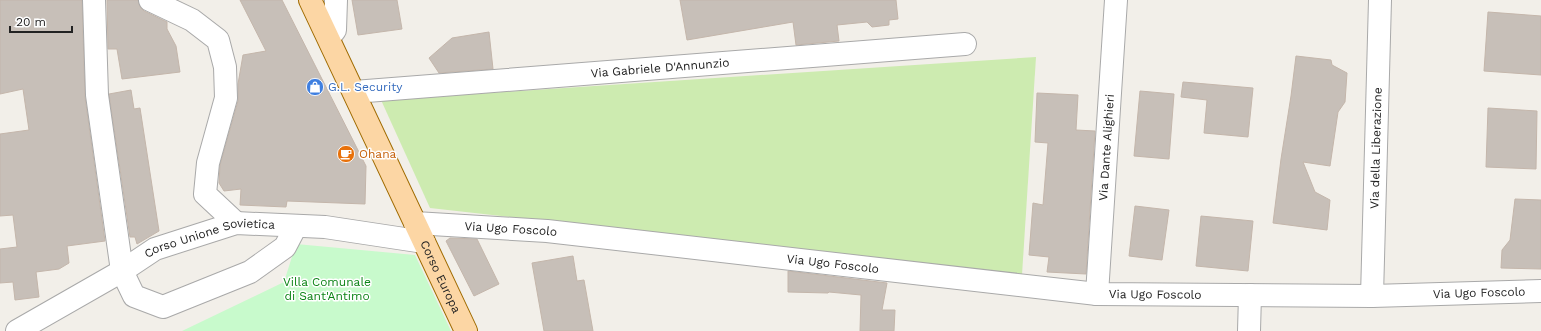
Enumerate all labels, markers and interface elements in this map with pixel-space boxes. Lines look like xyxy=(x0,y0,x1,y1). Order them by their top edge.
scale bar xyxy=(10,8,72,34)
text: 20 m xyxy=(16,15,46,29)
street label: Via Gabriele D'Annunzio xyxy=(590,56,730,80)
shop icon: G.L. Security xyxy=(305,77,325,97)
place label: G.L. Security xyxy=(328,80,403,94)
street label: Via della Liberazione xyxy=(1367,87,1385,209)
street label: Via Dante Alighieri xyxy=(1096,94,1117,201)
cafe icon: Ohana xyxy=(336,144,356,164)
place label: Ohana xyxy=(359,147,397,161)
street label: Corso Unione Sovietica xyxy=(142,216,275,261)
street label: Via Ugo Foscolo xyxy=(464,219,558,239)
street label: Corso Europa xyxy=(417,238,464,316)
street label: Via Ugo Foscolo xyxy=(786,252,880,276)
park label: Villa Comunale di Sant'Antimo xyxy=(283,275,371,303)
street label: Via Ugo Foscolo xyxy=(1433,284,1526,301)
street label: Via Ugo Foscolo xyxy=(1109,287,1202,302)

